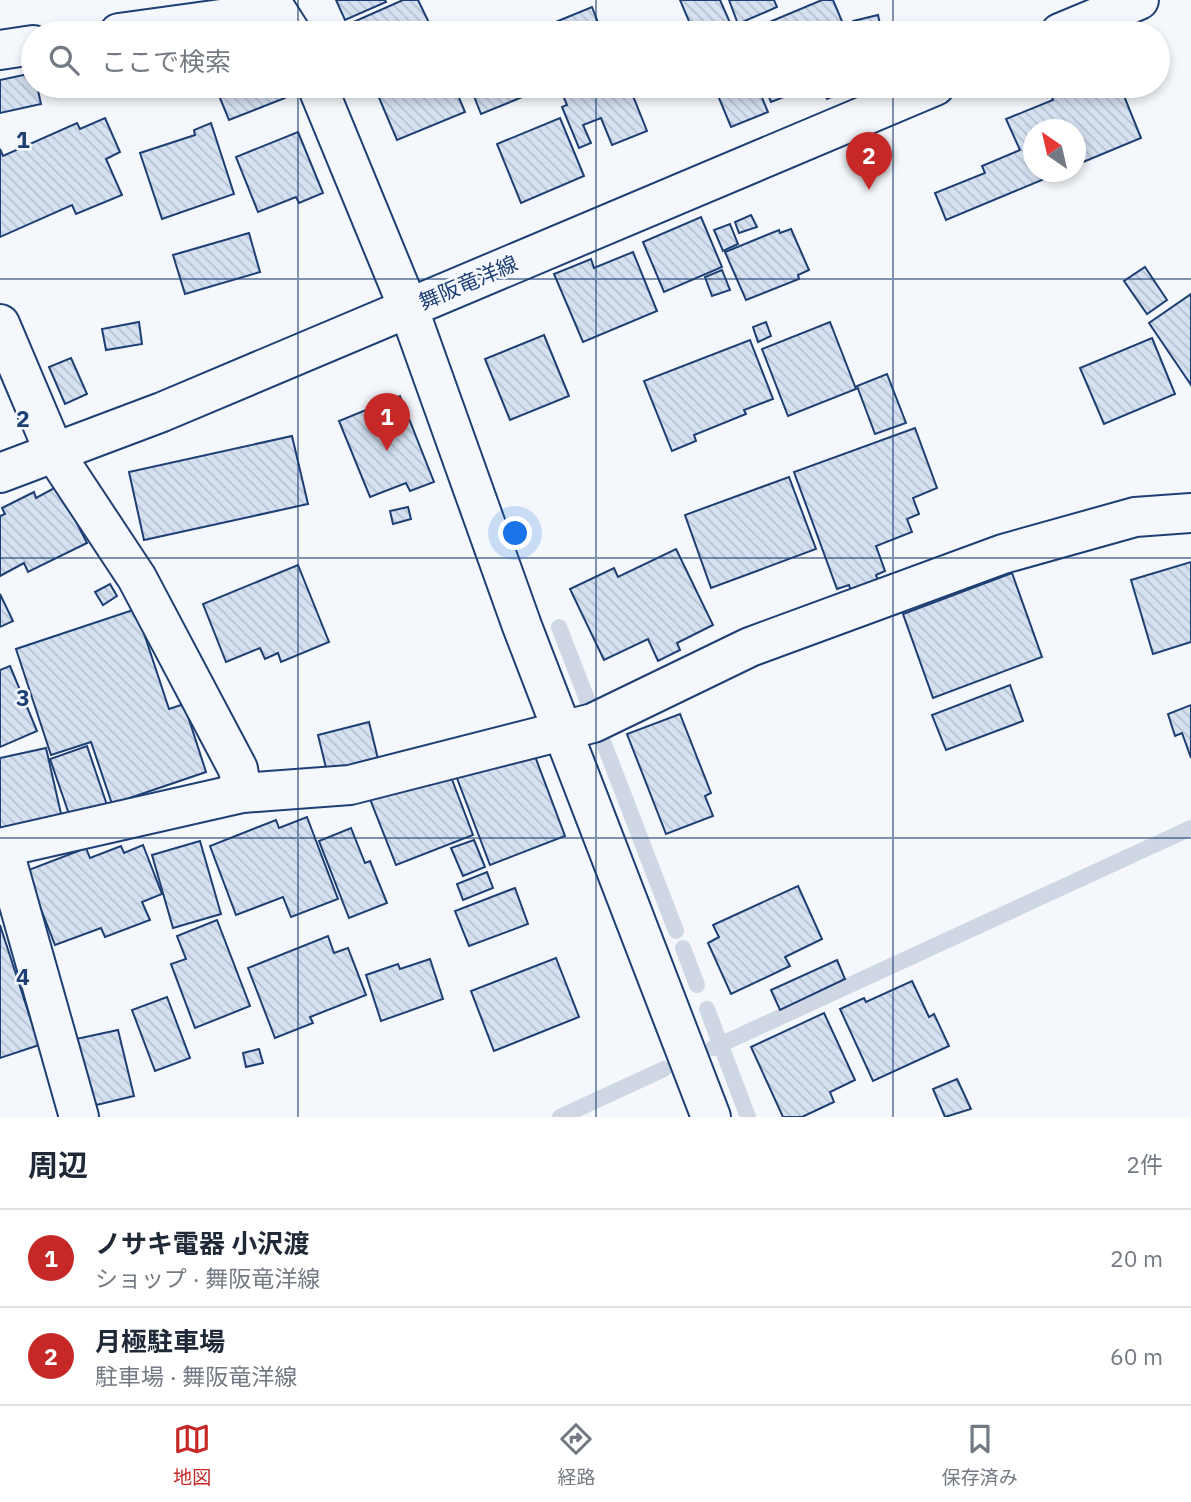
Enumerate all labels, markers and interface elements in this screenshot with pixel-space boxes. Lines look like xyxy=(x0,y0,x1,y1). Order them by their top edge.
search box xyxy=(21,21,1170,98)
icon: search xyxy=(45,41,83,79)
text: ここで検索 xyxy=(101,44,231,78)
north arrow xyxy=(1023,119,1086,182)
text: 1 xyxy=(16,124,30,154)
pin: 2 xyxy=(846,132,892,190)
street label: 舞阪竜洋線 xyxy=(414,249,522,315)
pin: 1 xyxy=(364,393,410,451)
text: 2 xyxy=(16,403,30,433)
your location xyxy=(498,516,532,550)
text: 3 xyxy=(16,682,30,712)
text: 4 xyxy=(16,961,30,991)
text: 周辺 xyxy=(28,1145,88,1184)
text: 2件 xyxy=(1126,1149,1163,1179)
text: ノサキ電器 小沢渡 xyxy=(95,1226,309,1260)
text: 1 xyxy=(44,1243,58,1273)
text: 20 m xyxy=(1110,1243,1163,1273)
text: ショップ · 舞阪竜洋線 xyxy=(95,1263,320,1293)
text: 月極駐車場 xyxy=(95,1324,225,1358)
text: 2 xyxy=(44,1341,58,1371)
text: 60 m xyxy=(1110,1341,1163,1371)
text: 駐車場 · 舞阪竜洋線 xyxy=(95,1361,297,1391)
tab: 地図 xyxy=(173,1420,211,1489)
tab: 経路 xyxy=(557,1420,596,1489)
tab: 保存済み xyxy=(942,1420,1018,1489)

